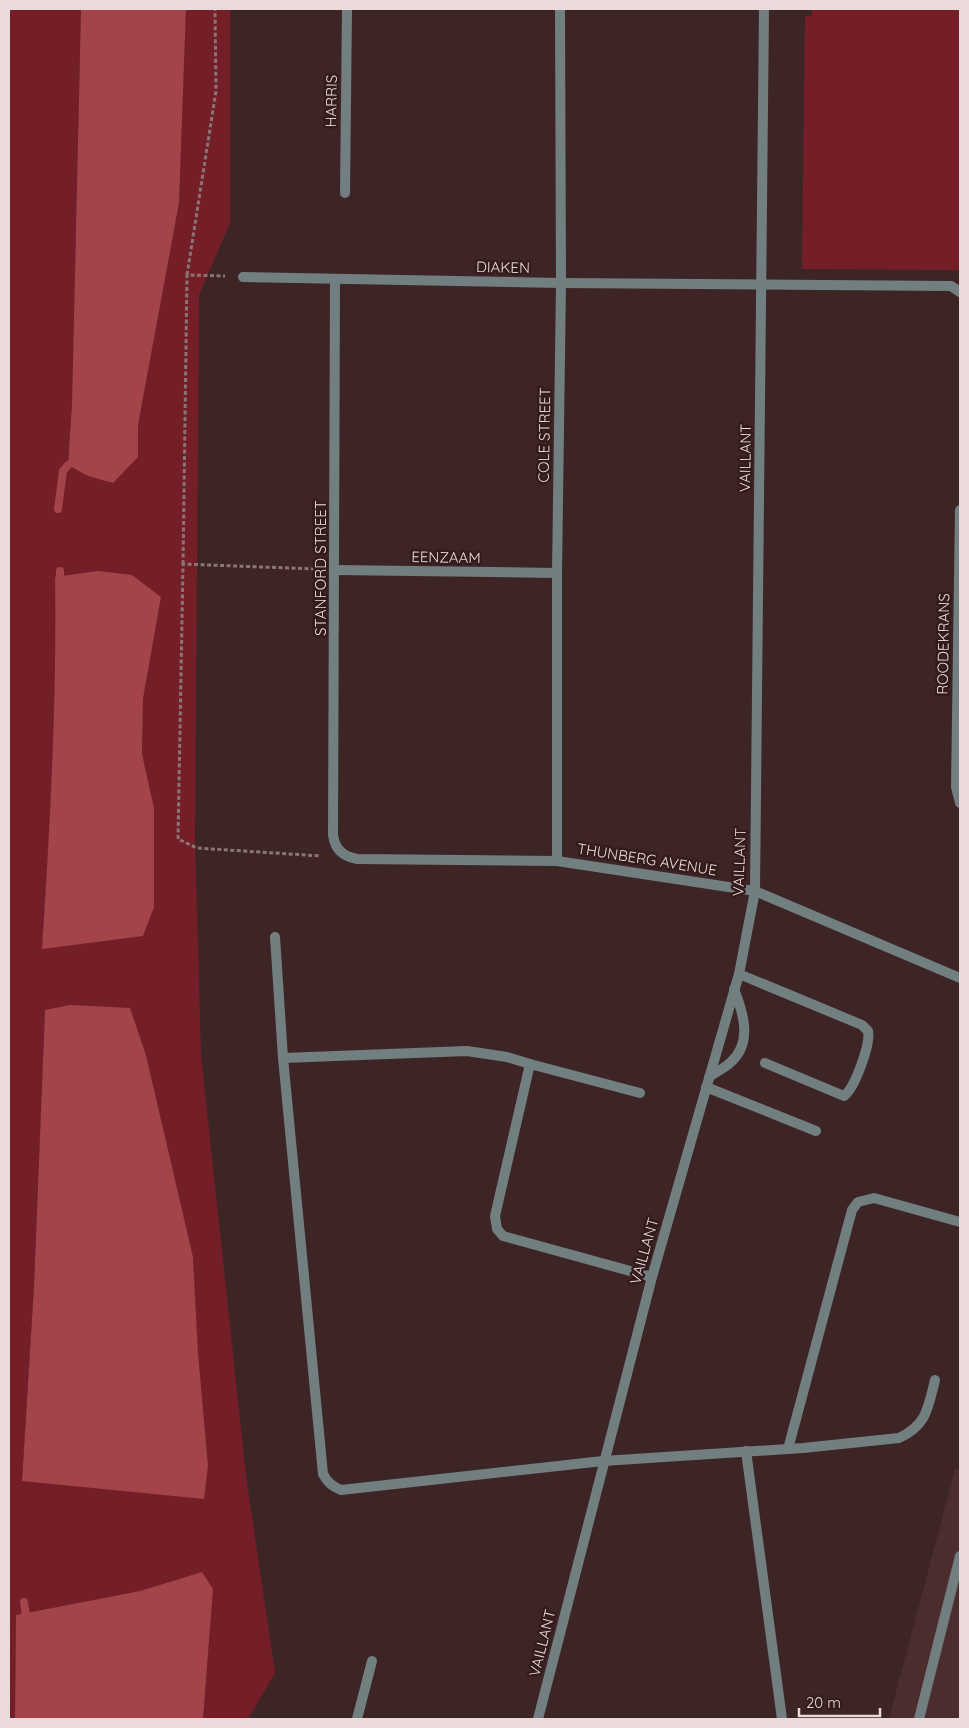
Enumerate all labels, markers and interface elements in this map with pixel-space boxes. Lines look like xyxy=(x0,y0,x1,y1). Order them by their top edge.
street label: HARRIS xyxy=(321,74,341,128)
street label: DIAKEN xyxy=(476,257,530,277)
street label: COLE STREET xyxy=(534,387,554,483)
street label: VAILLANT xyxy=(735,424,755,492)
street label: STANFORD STREET xyxy=(311,500,330,636)
street label: EENZAAM xyxy=(411,547,481,567)
street label: ROODEKRANS xyxy=(933,593,953,695)
street label: VAILLANT xyxy=(728,827,750,897)
street label: THUNBERG AVENUE xyxy=(576,839,718,879)
street label: VAILLANT xyxy=(625,1215,663,1287)
street label: VAILLANT xyxy=(524,1607,560,1679)
scale bar xyxy=(799,1686,880,1718)
text: 20 m xyxy=(806,1693,841,1712)

